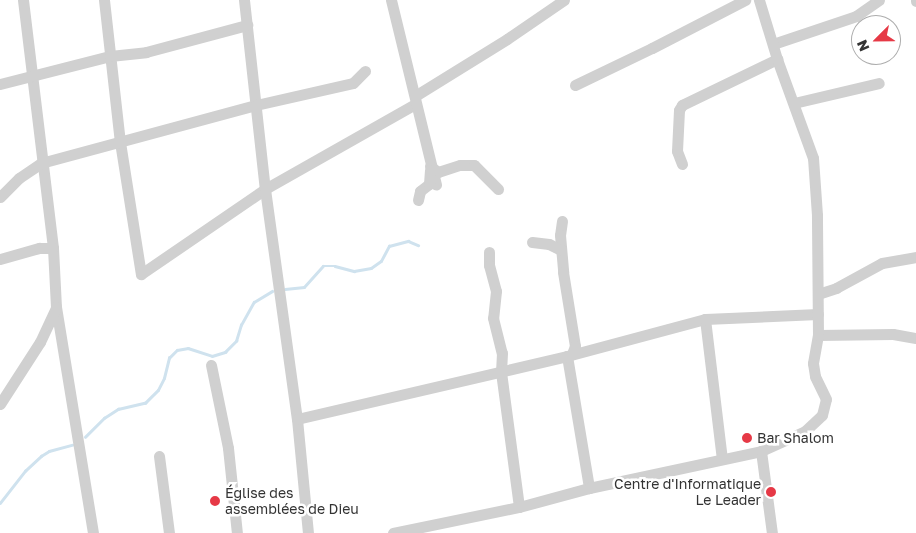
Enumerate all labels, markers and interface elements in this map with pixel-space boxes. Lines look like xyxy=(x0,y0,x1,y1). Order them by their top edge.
north arrow xyxy=(851,15,901,65)
text: N xyxy=(853,37,873,54)
place label: Bar Shalom xyxy=(757,430,834,446)
marker: Bar Shalom xyxy=(741,432,753,444)
place label: Centre d'Informatique Le Leader xyxy=(614,476,761,508)
place label: Église des assemblées de Dieu xyxy=(225,485,359,518)
marker: Centre d'Informatique Le Leader xyxy=(765,486,777,498)
marker: Église des assemblées de Dieu xyxy=(209,495,221,507)

